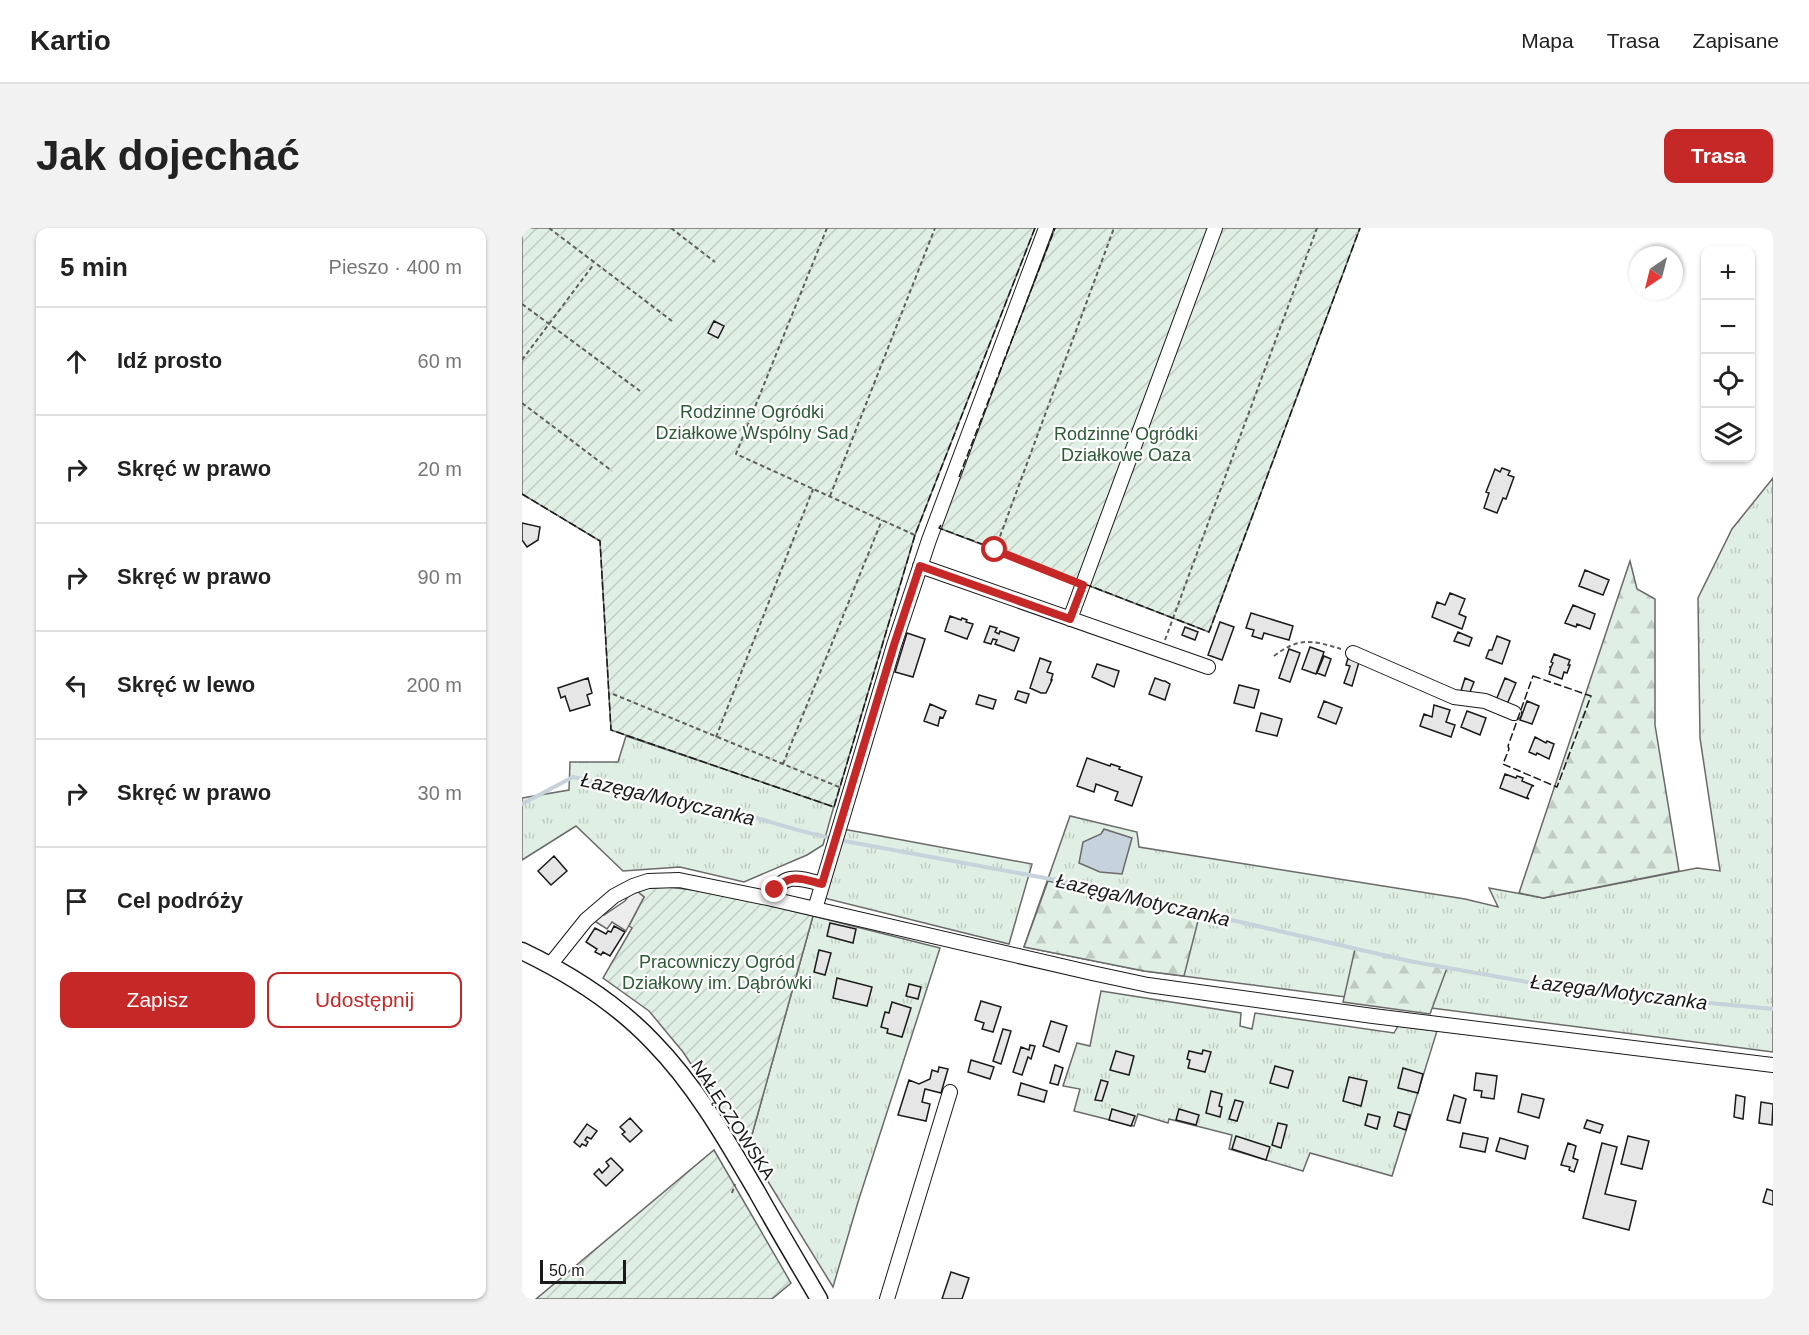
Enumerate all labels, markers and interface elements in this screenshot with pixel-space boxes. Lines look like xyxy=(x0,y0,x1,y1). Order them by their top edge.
text: Kartio xyxy=(30,25,111,56)
text: Mapa xyxy=(1521,29,1574,52)
text: Trasa xyxy=(1607,29,1660,52)
text: Zapisane xyxy=(1693,29,1779,52)
button: Trasa xyxy=(1664,129,1773,183)
text: Jak dojechać xyxy=(36,132,300,179)
north arrow xyxy=(1629,246,1683,300)
map controls xyxy=(1701,246,1755,462)
button: + xyxy=(1701,246,1755,300)
text: 5 min xyxy=(60,252,128,282)
text: Pieszo · 400 m xyxy=(329,256,462,278)
button: − xyxy=(1701,300,1755,354)
icon: ahead xyxy=(60,345,93,378)
text: Idź prosto xyxy=(117,348,222,373)
text: 60 m xyxy=(418,350,462,372)
button: locate xyxy=(1701,354,1755,408)
park label: Rodzinne Ogródki Działkowe Wspólny Sad xyxy=(655,402,849,443)
button: layers xyxy=(1701,408,1755,462)
park label: Rodzinne Ogródki Działkowe Oaza xyxy=(1054,424,1198,465)
icon: right xyxy=(60,453,93,486)
text: Skręć w prawo xyxy=(117,456,271,481)
text: 20 m xyxy=(418,458,462,480)
route start xyxy=(981,536,1007,562)
icon: right xyxy=(60,561,93,594)
text: Skręć w prawo xyxy=(117,564,271,589)
text: 90 m xyxy=(418,566,462,588)
icon: left xyxy=(60,669,93,702)
text: Skręć w lewo xyxy=(117,672,255,697)
text: 200 m xyxy=(406,674,462,696)
water label: Łazęga/Motyczanka xyxy=(579,768,757,830)
icon: right xyxy=(60,777,93,810)
text: Skręć w prawo xyxy=(117,780,271,805)
text: 30 m xyxy=(418,782,462,804)
water label: Łazęga/Motyczanka xyxy=(1054,869,1232,931)
route end xyxy=(761,876,787,902)
icon: arrive xyxy=(60,885,93,918)
text: Cel podróży xyxy=(117,888,243,913)
park label: Pracowniczy Ogród Działkowy im. Dąbrówki xyxy=(622,952,812,993)
water label: Łazęga/Motyczanka xyxy=(1529,970,1709,1014)
button: Zapisz xyxy=(60,972,255,1028)
button: Udostępnij xyxy=(267,972,462,1028)
street label: NAŁĘCZOWSKA xyxy=(687,1057,779,1183)
scale bar xyxy=(540,1257,626,1284)
text: 50 m xyxy=(549,1262,585,1279)

